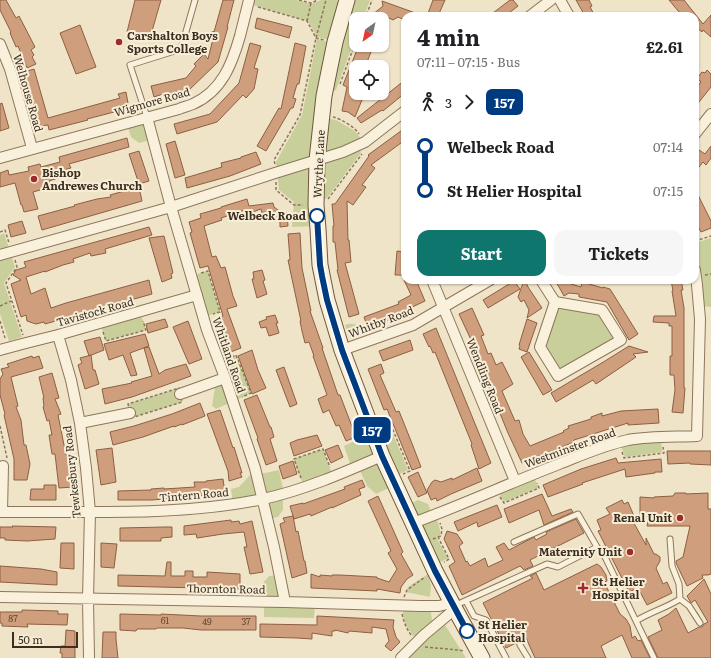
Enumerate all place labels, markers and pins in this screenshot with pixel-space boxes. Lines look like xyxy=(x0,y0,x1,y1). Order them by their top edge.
place label: Carshalton Boys Sports College xyxy=(127,27,218,56)
marker: Carshalton Boys Sports College xyxy=(114,37,124,47)
place label: Bishop Andrewes Church xyxy=(42,164,143,193)
marker: Bishop Andrewes Church xyxy=(29,174,39,184)
place label: Welbeck Road xyxy=(227,207,306,223)
marker: Welbeck Road xyxy=(309,208,325,224)
place label: Renal Unit xyxy=(613,509,672,525)
marker: Renal Unit xyxy=(675,513,685,523)
place label: Maternity Unit xyxy=(539,543,622,559)
marker: Maternity Unit xyxy=(625,547,635,557)
place label: St. Helier Hospital xyxy=(592,573,645,602)
marker: St. Helier Hospital xyxy=(577,582,589,594)
place label: St Helier Hospital xyxy=(478,616,527,645)
marker: St Helier Hospital xyxy=(459,623,475,639)

